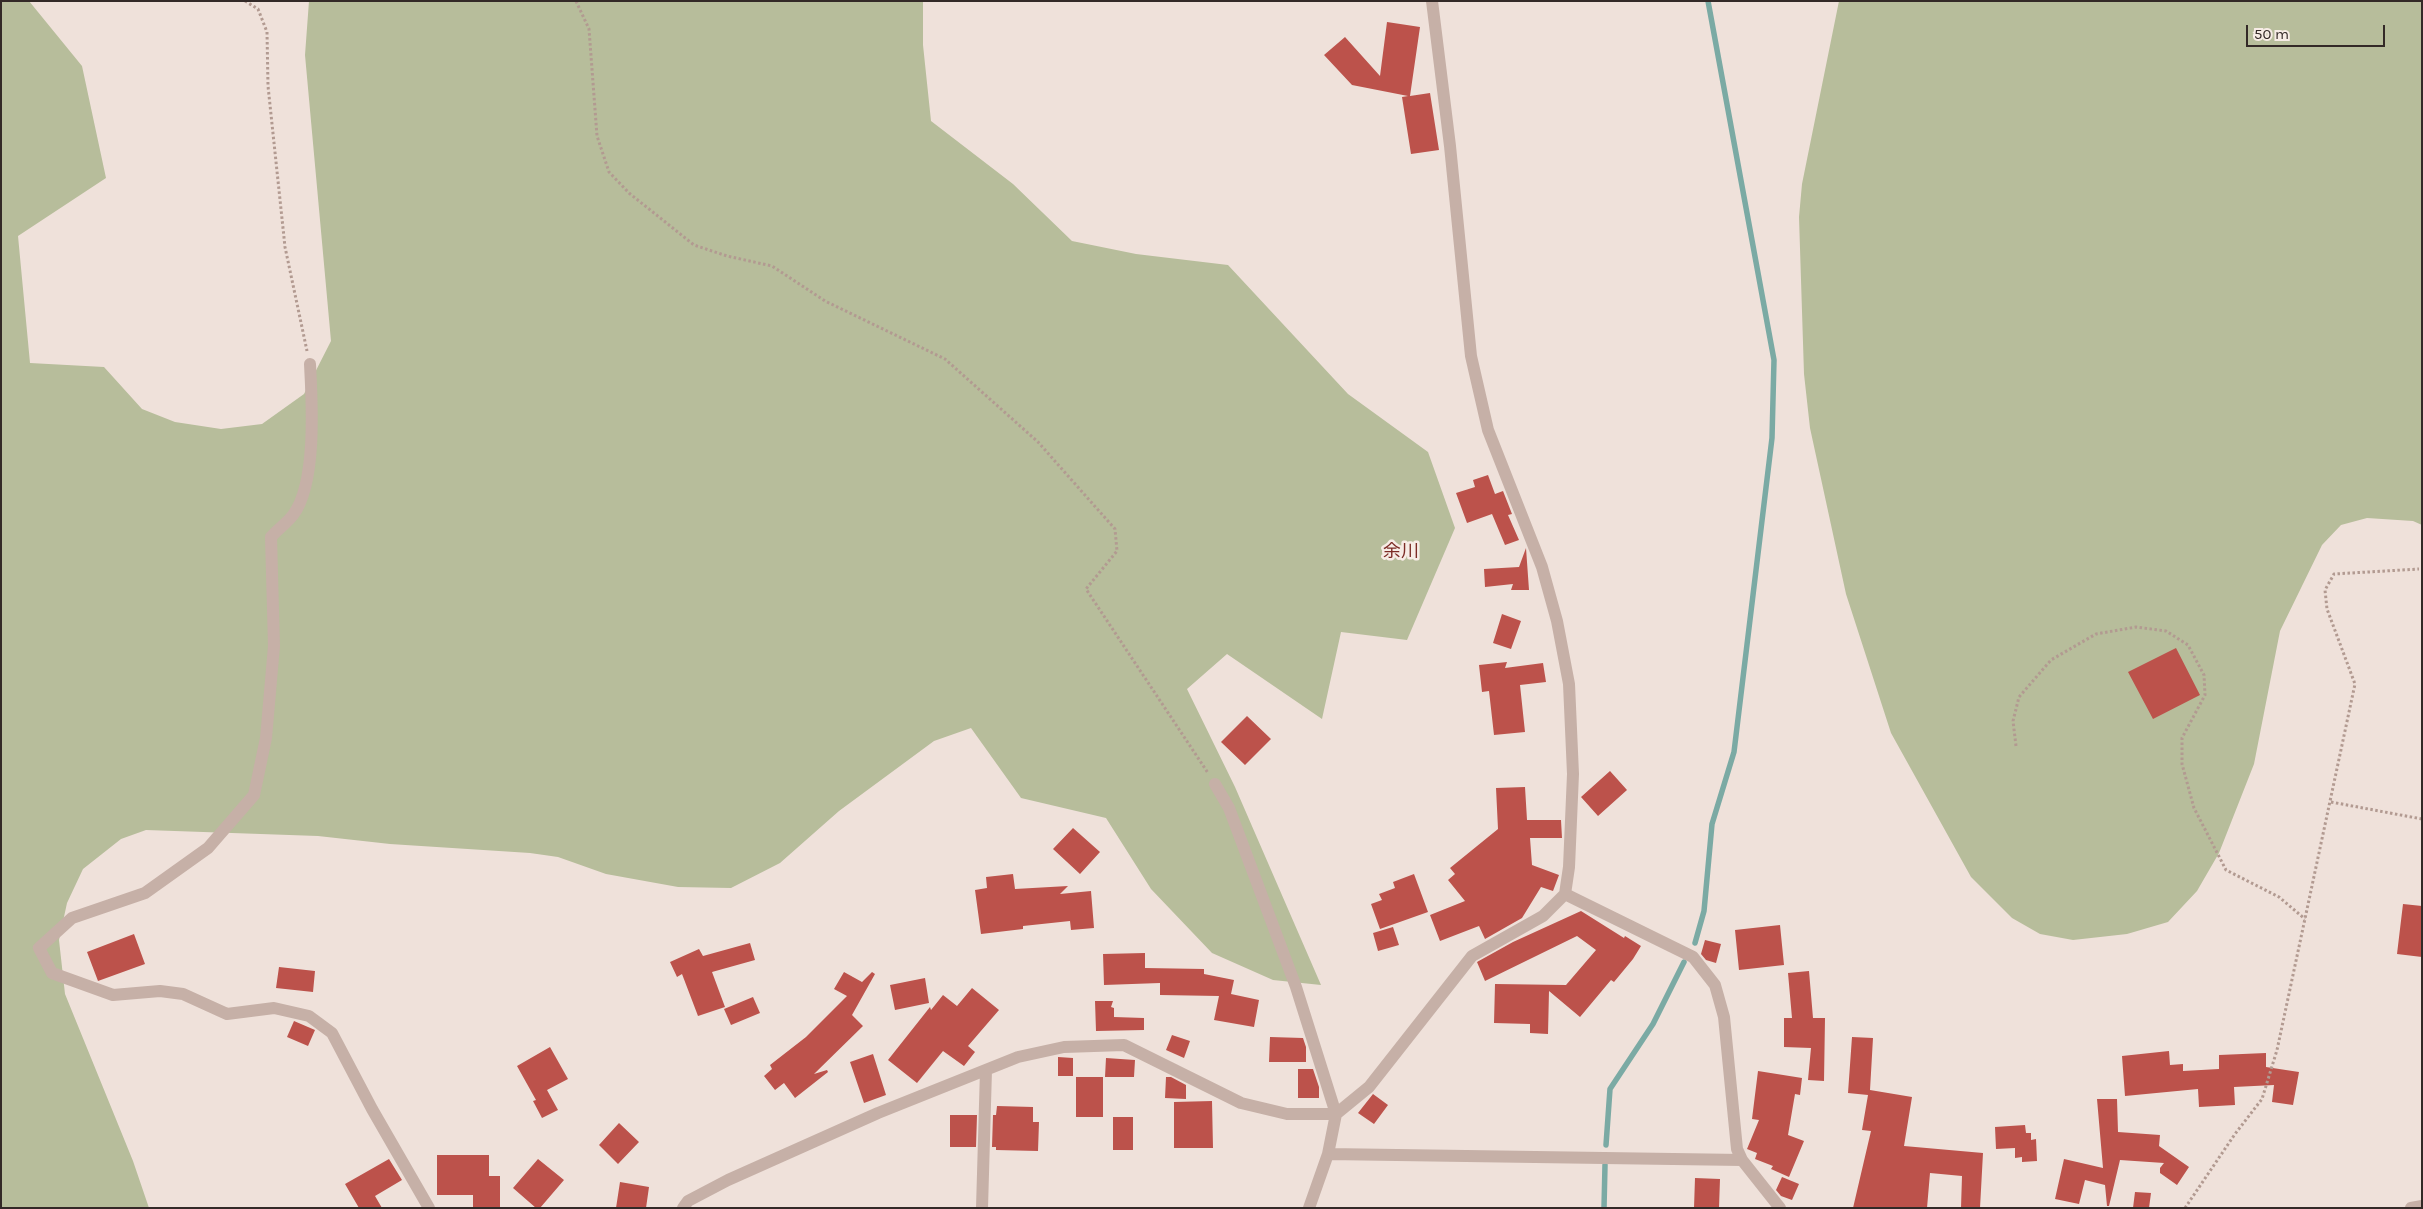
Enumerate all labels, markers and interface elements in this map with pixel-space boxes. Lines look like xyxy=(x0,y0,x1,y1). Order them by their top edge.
scale bar xyxy=(2248,15,2387,47)
text: 50 m xyxy=(2254,25,2289,43)
district label: 余川 xyxy=(1383,541,1419,563)

